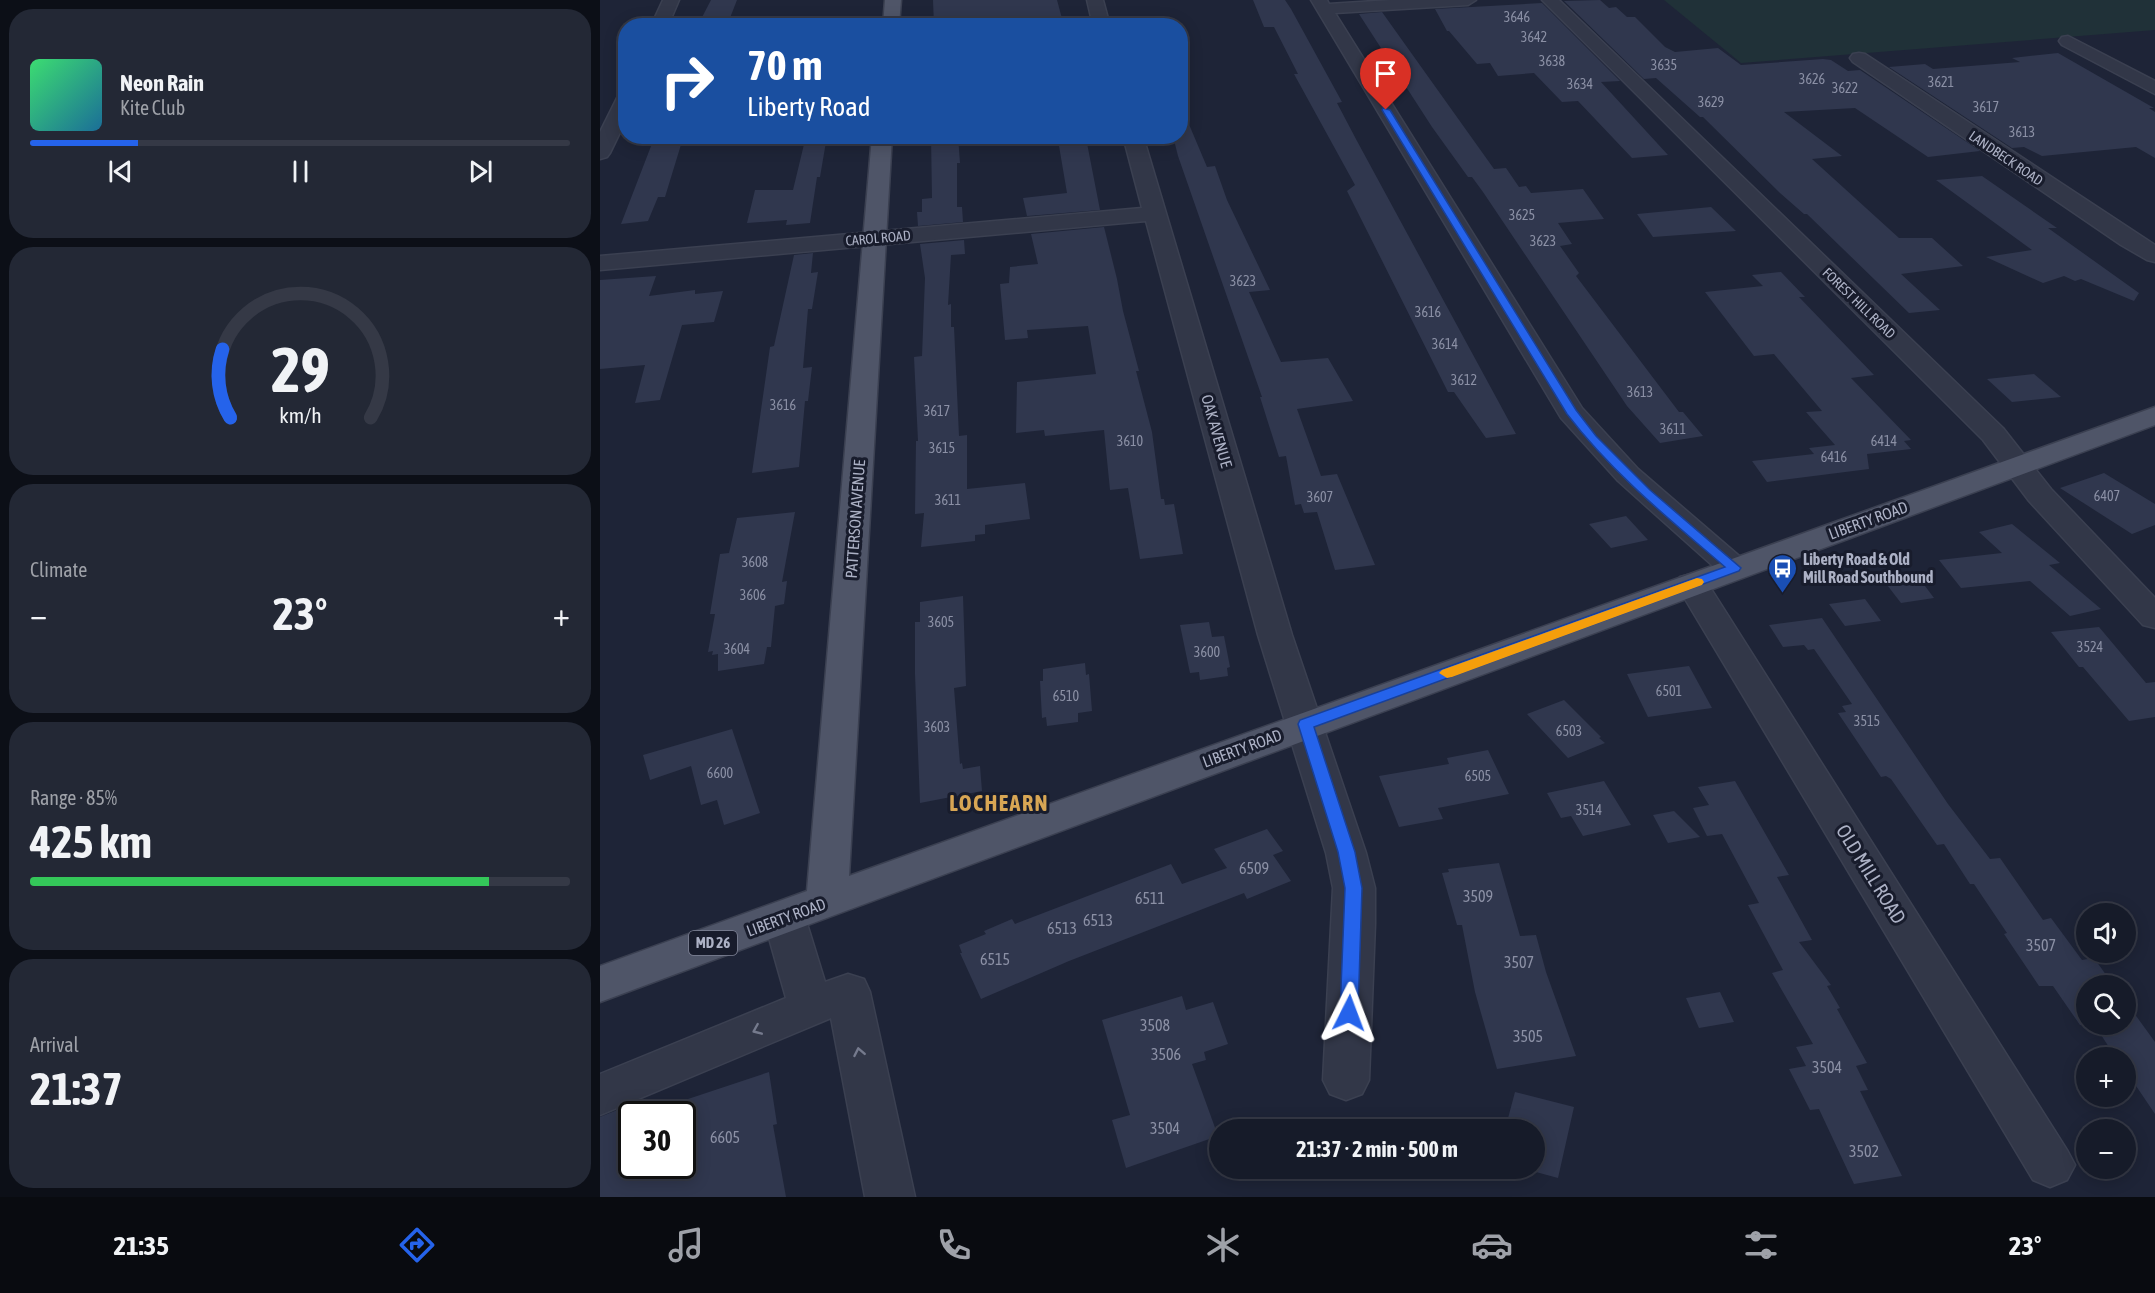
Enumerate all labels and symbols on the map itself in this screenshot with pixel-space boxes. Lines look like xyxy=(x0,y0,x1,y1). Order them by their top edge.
house number: 3646 xyxy=(1504,9,1531,25)
house number: 3642 xyxy=(1521,29,1547,45)
pin xyxy=(1360,48,1411,110)
house number: 3638 xyxy=(1539,53,1566,69)
house number: 3635 xyxy=(1651,57,1677,73)
house number: 3626 xyxy=(1799,71,1826,87)
house number: 3621 xyxy=(1928,74,1954,90)
house number: 3634 xyxy=(1567,76,1594,92)
house number: 3622 xyxy=(1832,80,1858,96)
house number: 3629 xyxy=(1698,94,1724,110)
house number: 3617 xyxy=(1973,99,1999,115)
house number: 3613 xyxy=(2009,124,2035,140)
street label: LANDBECK ROAD xyxy=(1966,127,2046,189)
house number: 3625 xyxy=(1509,207,1535,223)
street label: CAROL ROAD xyxy=(845,227,911,249)
house number: 3623 xyxy=(1530,233,1556,249)
street label: FOREST HILL ROAD xyxy=(1819,264,1899,342)
house number: 3623 xyxy=(1230,273,1256,289)
house number: 3616 xyxy=(1415,304,1442,320)
house number: 3614 xyxy=(1432,336,1459,352)
house number: 3612 xyxy=(1451,372,1477,388)
house number: 3613 xyxy=(1627,384,1653,400)
street label: OAK AVENUE xyxy=(1198,392,1236,470)
house number: 3616 xyxy=(770,397,797,413)
house number: 3617 xyxy=(924,403,950,419)
house number: 3611 xyxy=(1660,421,1686,437)
house number: 3610 xyxy=(1117,433,1144,449)
house number: 6414 xyxy=(1871,433,1898,449)
house number: 3615 xyxy=(929,440,955,456)
house number: 6416 xyxy=(1821,449,1848,465)
street label: PATTERSON AVENUE xyxy=(842,459,868,579)
house number: 6407 xyxy=(2094,488,2120,504)
house number: 3607 xyxy=(1307,489,1333,505)
house number: 3611 xyxy=(935,492,961,508)
street label: LIBERTY ROAD xyxy=(1826,497,1910,543)
place label: Liberty Road & Old Mill Road Southbound xyxy=(1803,550,1934,586)
bus stop icon: Liberty Road & Old Mill Road Southbound xyxy=(1766,552,1798,594)
house number: 3608 xyxy=(742,554,769,570)
house number: 3606 xyxy=(740,587,767,603)
house number: 3605 xyxy=(928,614,954,630)
house number: 3524 xyxy=(2077,639,2104,655)
house number: 3604 xyxy=(724,641,751,657)
house number: 3600 xyxy=(1194,644,1221,660)
house number: 6501 xyxy=(1656,683,1682,699)
house number: 6510 xyxy=(1053,688,1080,704)
house number: 3515 xyxy=(1854,713,1880,729)
house number: 3603 xyxy=(924,719,950,735)
house number: 6503 xyxy=(1556,723,1582,739)
street label: LIBERTY ROAD xyxy=(1200,725,1284,771)
house number: 6600 xyxy=(707,765,734,781)
house number: 6505 xyxy=(1465,768,1491,784)
district label: LOCHEARN xyxy=(949,790,1049,816)
house number: 3514 xyxy=(1576,802,1603,818)
street label: OLD MILL ROAD xyxy=(1832,820,1911,928)
house number: 6509 xyxy=(1239,859,1269,877)
house number: 3509 xyxy=(1463,887,1493,905)
house number: 6511 xyxy=(1135,889,1165,907)
street label: LIBERTY ROAD xyxy=(744,894,828,940)
house number: 6513 xyxy=(1083,911,1113,929)
house number: 6513 xyxy=(1047,919,1077,937)
road number: MD 26 xyxy=(689,931,737,955)
house number: 3507 xyxy=(2026,936,2056,954)
house number: 6515 xyxy=(980,950,1010,968)
house number: 3507 xyxy=(1504,953,1534,971)
position arrow xyxy=(1317,981,1381,1045)
house number: 3508 xyxy=(1140,1016,1170,1034)
one-way arrow xyxy=(753,1023,764,1035)
house number: 3505 xyxy=(1513,1027,1543,1045)
house number: 3506 xyxy=(1151,1045,1181,1063)
one-way arrow xyxy=(853,1047,866,1057)
house number: 3504 xyxy=(1812,1058,1842,1076)
speed limit sign: 30 xyxy=(618,1101,696,1179)
house number: 3504 xyxy=(1150,1119,1180,1137)
house number: 6605 xyxy=(710,1128,740,1146)
house number: 3502 xyxy=(1849,1142,1879,1160)

